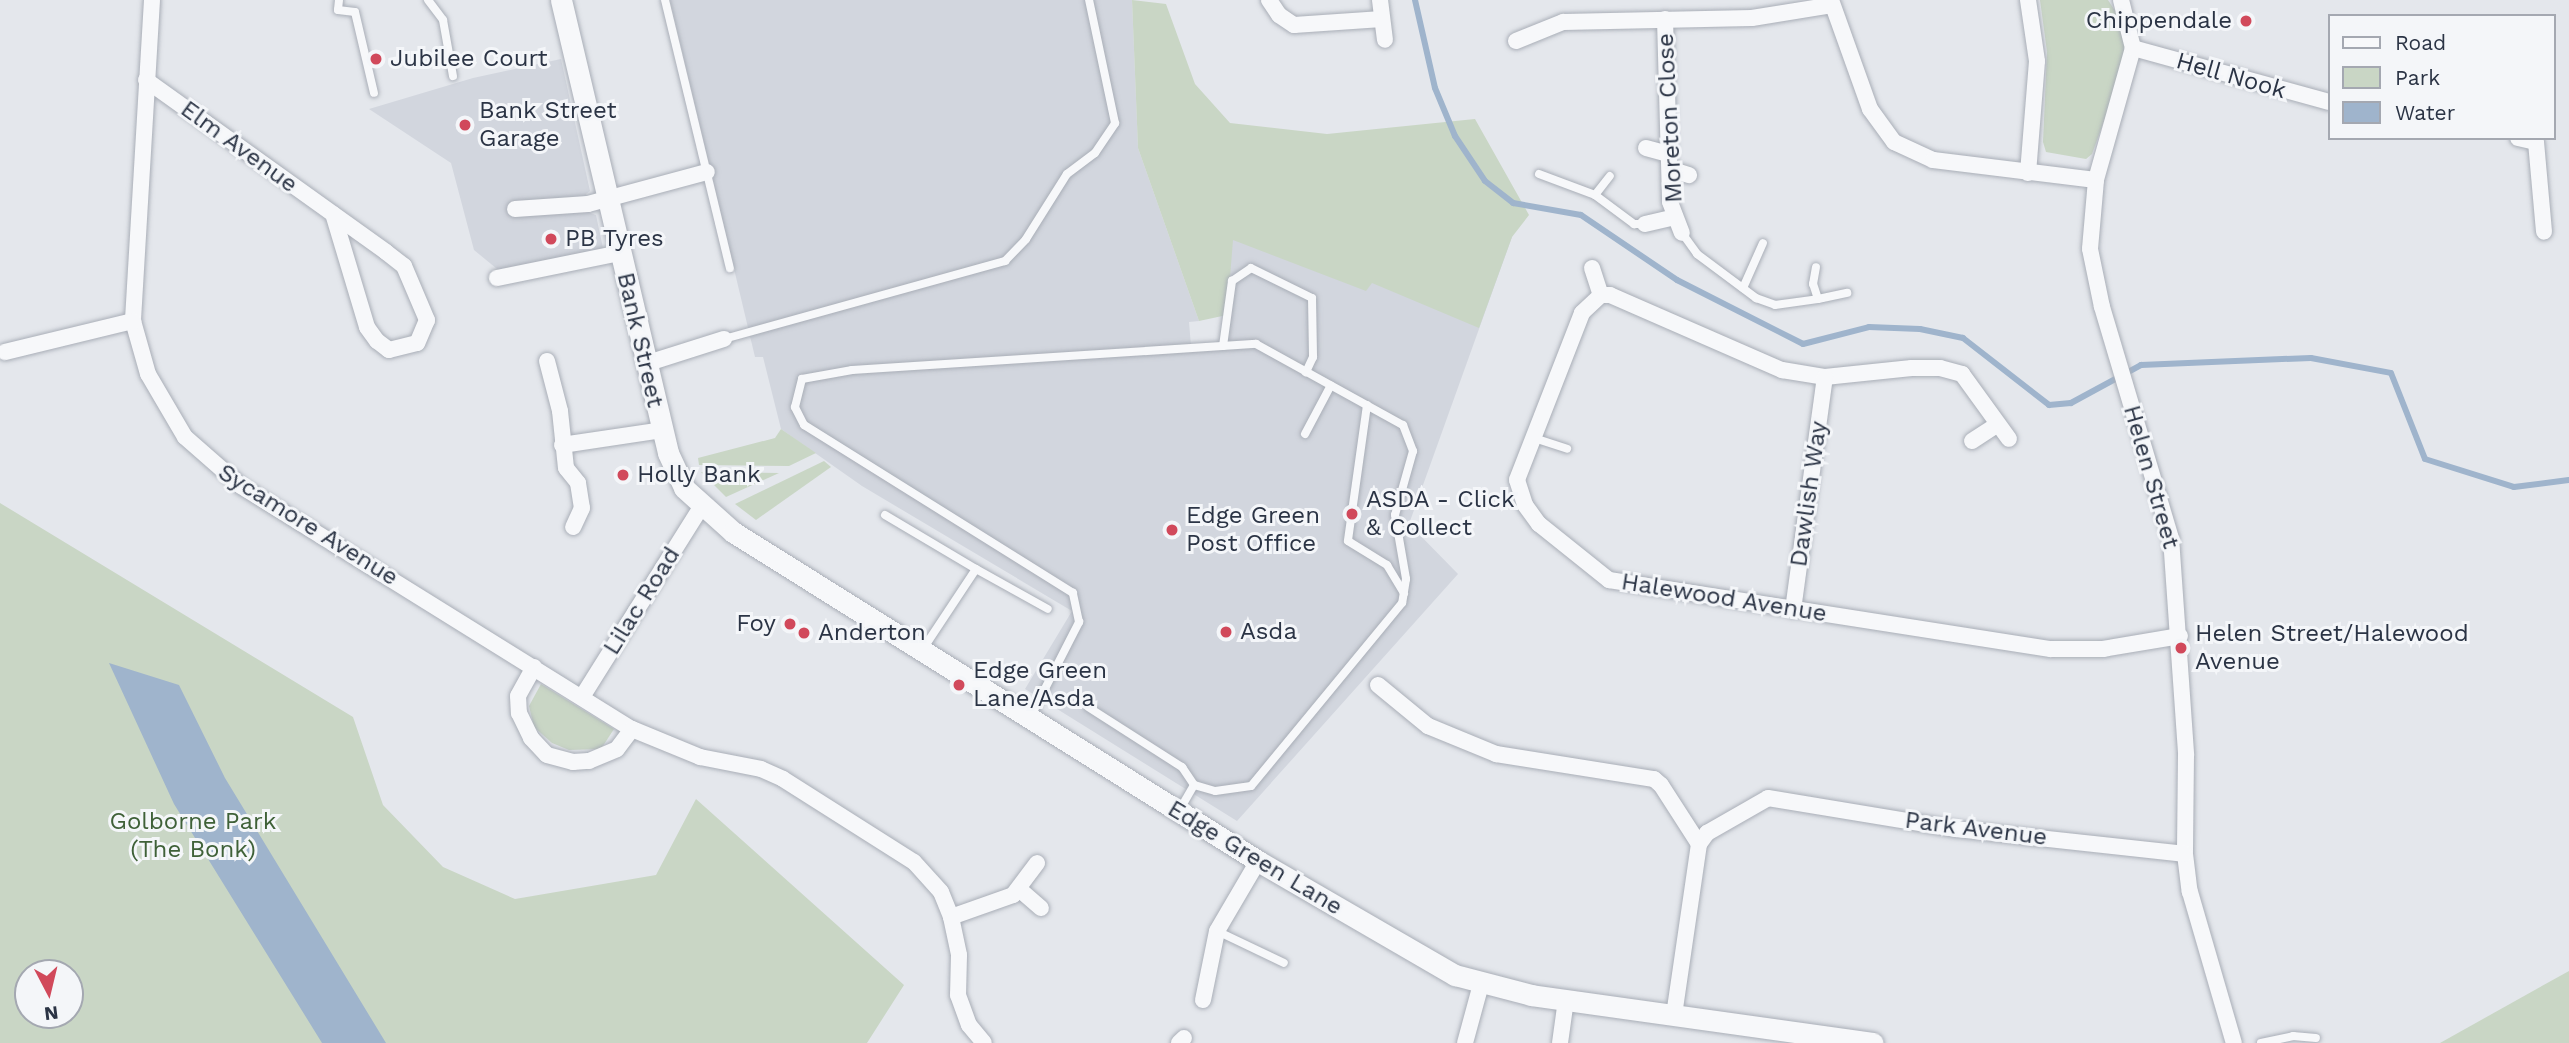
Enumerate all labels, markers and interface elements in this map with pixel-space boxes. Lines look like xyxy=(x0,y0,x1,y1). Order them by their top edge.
place label: Chippendale xyxy=(2086,7,2232,35)
marker: Chippendale xyxy=(2238,13,2254,29)
legend xyxy=(2328,14,2555,140)
text: Road xyxy=(2395,30,2446,55)
street label: Moreton Close xyxy=(1651,32,1689,204)
place label: Jubilee Court xyxy=(390,45,548,73)
street label: Hell Nook xyxy=(2172,46,2290,106)
marker: Jubilee Court xyxy=(368,51,384,67)
text: Park xyxy=(2395,65,2440,90)
street label: Elm Avenue xyxy=(174,95,304,199)
place label: Bank Street Garage xyxy=(479,97,617,153)
text: Water xyxy=(2395,100,2455,125)
marker: Bank Street Garage xyxy=(457,117,473,133)
place label: PB Tyres xyxy=(565,225,664,253)
marker: PB Tyres xyxy=(543,231,559,247)
street label: Bank Street xyxy=(610,269,670,411)
street label: Helen Street xyxy=(2117,402,2185,552)
street label: Dawlish Way xyxy=(1784,419,1834,569)
street label: Sycamore Avenue xyxy=(212,458,404,592)
place label: Holly Bank xyxy=(637,461,761,489)
marker: Holly Bank xyxy=(615,467,631,483)
place label: ASDA - Click & Collect xyxy=(1366,486,1515,542)
place label: Edge Green Post Office xyxy=(1186,502,1320,558)
marker: ASDA - Click & Collect xyxy=(1344,506,1360,522)
marker: Edge Green Post Office xyxy=(1164,522,1180,538)
street label: Lilac Road xyxy=(597,542,687,660)
street label: Halewood Avenue xyxy=(1619,567,1829,629)
place label: Foy xyxy=(736,610,776,638)
marker: Foy xyxy=(782,616,798,632)
place label: Asda xyxy=(1240,618,1297,646)
place label: Anderton xyxy=(818,619,926,647)
place label: Helen Street/Halewood Avenue xyxy=(2195,620,2469,676)
marker: Asda xyxy=(1218,624,1234,640)
marker: Anderton xyxy=(796,625,812,641)
marker: Helen Street/Halewood Avenue xyxy=(2173,640,2189,656)
place label: Edge Green Lane/Asda xyxy=(973,657,1107,713)
marker: Edge Green Lane/Asda xyxy=(951,677,967,693)
street label: Edge Green Lane xyxy=(1162,794,1348,922)
street label: Park Avenue xyxy=(1902,806,2050,852)
park label: Golborne Park (The Bonk) xyxy=(110,808,276,864)
north arrow xyxy=(14,959,84,1029)
text: N xyxy=(43,1001,60,1026)

